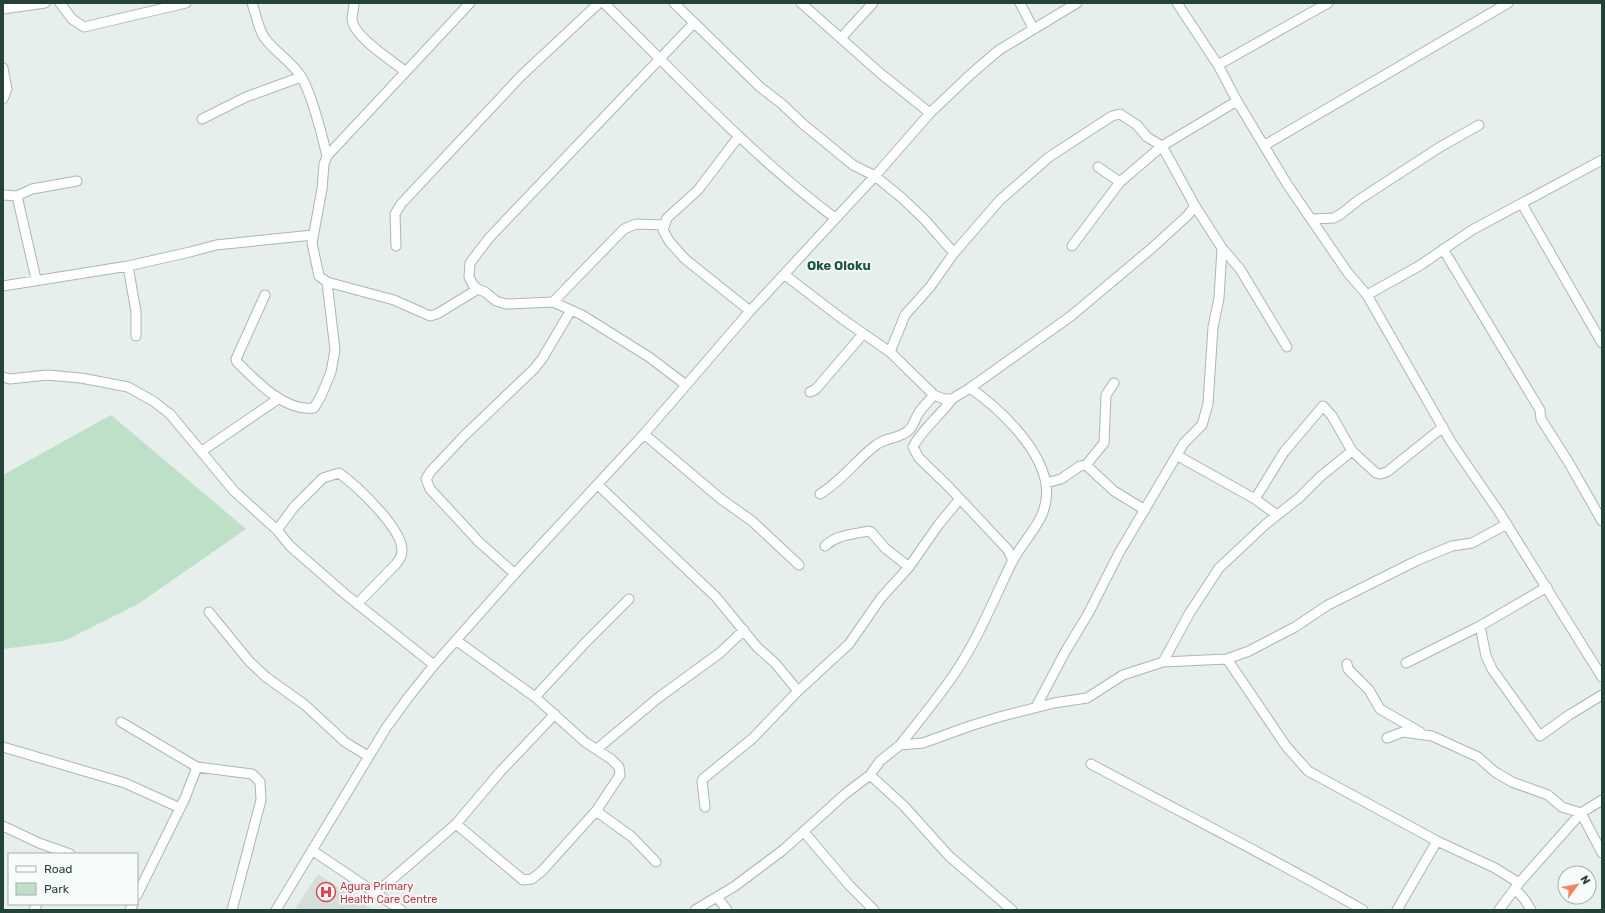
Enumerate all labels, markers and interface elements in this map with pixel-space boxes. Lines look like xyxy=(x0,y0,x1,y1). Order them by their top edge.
district label: Oke Oloku xyxy=(807,258,871,273)
legend xyxy=(8,853,138,905)
text: Road xyxy=(44,862,72,876)
north arrow xyxy=(1557,865,1597,905)
text: N xyxy=(1577,873,1593,887)
place label: Agura Primary Health Care Centre xyxy=(340,880,437,906)
hospital icon: Agura Primary Health Care Centre xyxy=(315,881,337,903)
text: Park xyxy=(44,882,70,896)

